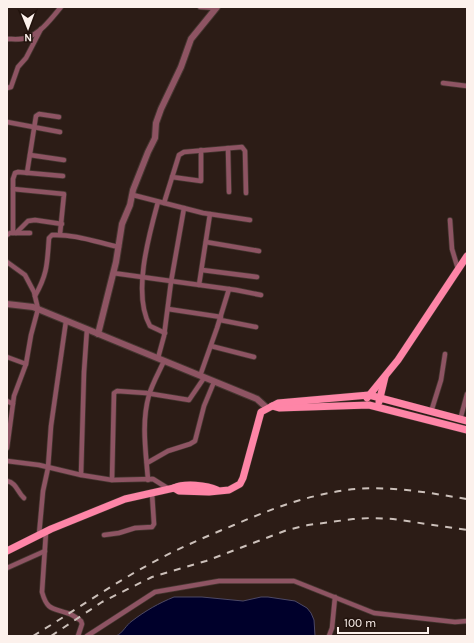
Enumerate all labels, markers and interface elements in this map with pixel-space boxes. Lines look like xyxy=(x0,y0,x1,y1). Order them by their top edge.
north arrow xyxy=(8,8,48,48)
text: N xyxy=(24,31,32,44)
scale bar xyxy=(338,609,428,635)
text: 100 m xyxy=(344,616,376,630)

